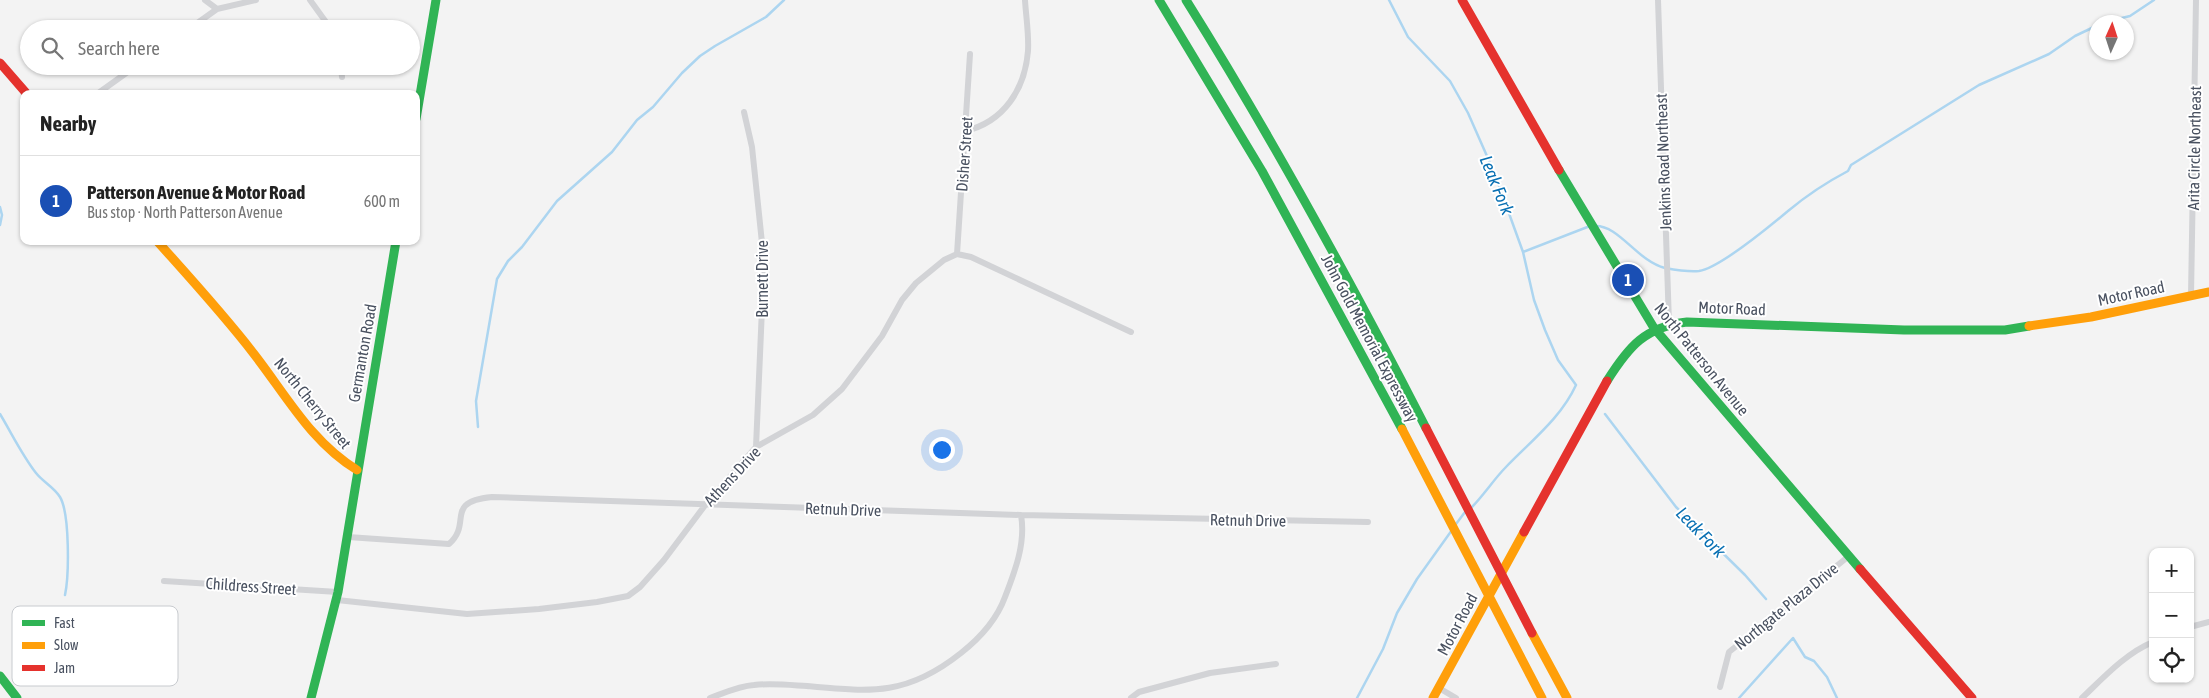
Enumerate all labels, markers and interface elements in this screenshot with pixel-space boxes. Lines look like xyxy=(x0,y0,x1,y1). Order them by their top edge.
north arrow xyxy=(2089,15,2134,60)
search box xyxy=(20,20,420,75)
icon: search xyxy=(38,34,66,62)
text: Search here xyxy=(78,37,160,59)
street label: Arita Circle Northeast xyxy=(2184,85,2204,210)
street label: Jenkins Road Northeast xyxy=(1652,93,1674,231)
text: Nearby xyxy=(40,111,96,135)
street label: Disher Street xyxy=(952,115,976,192)
water label: Leak Fork xyxy=(1476,152,1519,219)
text: Patterson Avenue & Motor Road xyxy=(87,181,305,203)
text: 1 xyxy=(52,192,60,210)
text: 600 m xyxy=(364,192,400,210)
text: Bus stop · North Patterson Avenue xyxy=(87,203,283,221)
street label: Burnett Drive xyxy=(753,240,771,318)
street label: John Gold Memorial Expressway xyxy=(1317,251,1422,426)
pin: 1 xyxy=(1612,261,1644,299)
street label: Motor Road xyxy=(2096,277,2166,309)
street label: Motor Road xyxy=(1698,298,1766,318)
street label: North Patterson Avenue xyxy=(1651,299,1753,419)
street label: Germanton Road xyxy=(344,302,380,404)
street label: North Cherry Street xyxy=(270,354,355,453)
your location xyxy=(929,437,955,463)
street label: Athens Drive xyxy=(700,443,764,509)
street label: Retnuh Drive xyxy=(805,499,881,519)
water label: Leak Fork xyxy=(1672,502,1731,562)
street label: Retnuh Drive xyxy=(1210,510,1286,530)
map controls xyxy=(2149,548,2194,683)
button: + xyxy=(2149,548,2194,593)
street label: Northgate Plaza Drive xyxy=(1731,559,1842,654)
street label: Childress Street xyxy=(205,574,297,598)
street label: Motor Road xyxy=(1433,590,1481,658)
button: − xyxy=(2149,593,2194,638)
legend xyxy=(12,606,178,686)
text: Fast xyxy=(54,615,75,631)
text: Slow xyxy=(54,637,79,653)
button: locate xyxy=(2149,638,2194,683)
text: Jam xyxy=(54,660,75,676)

